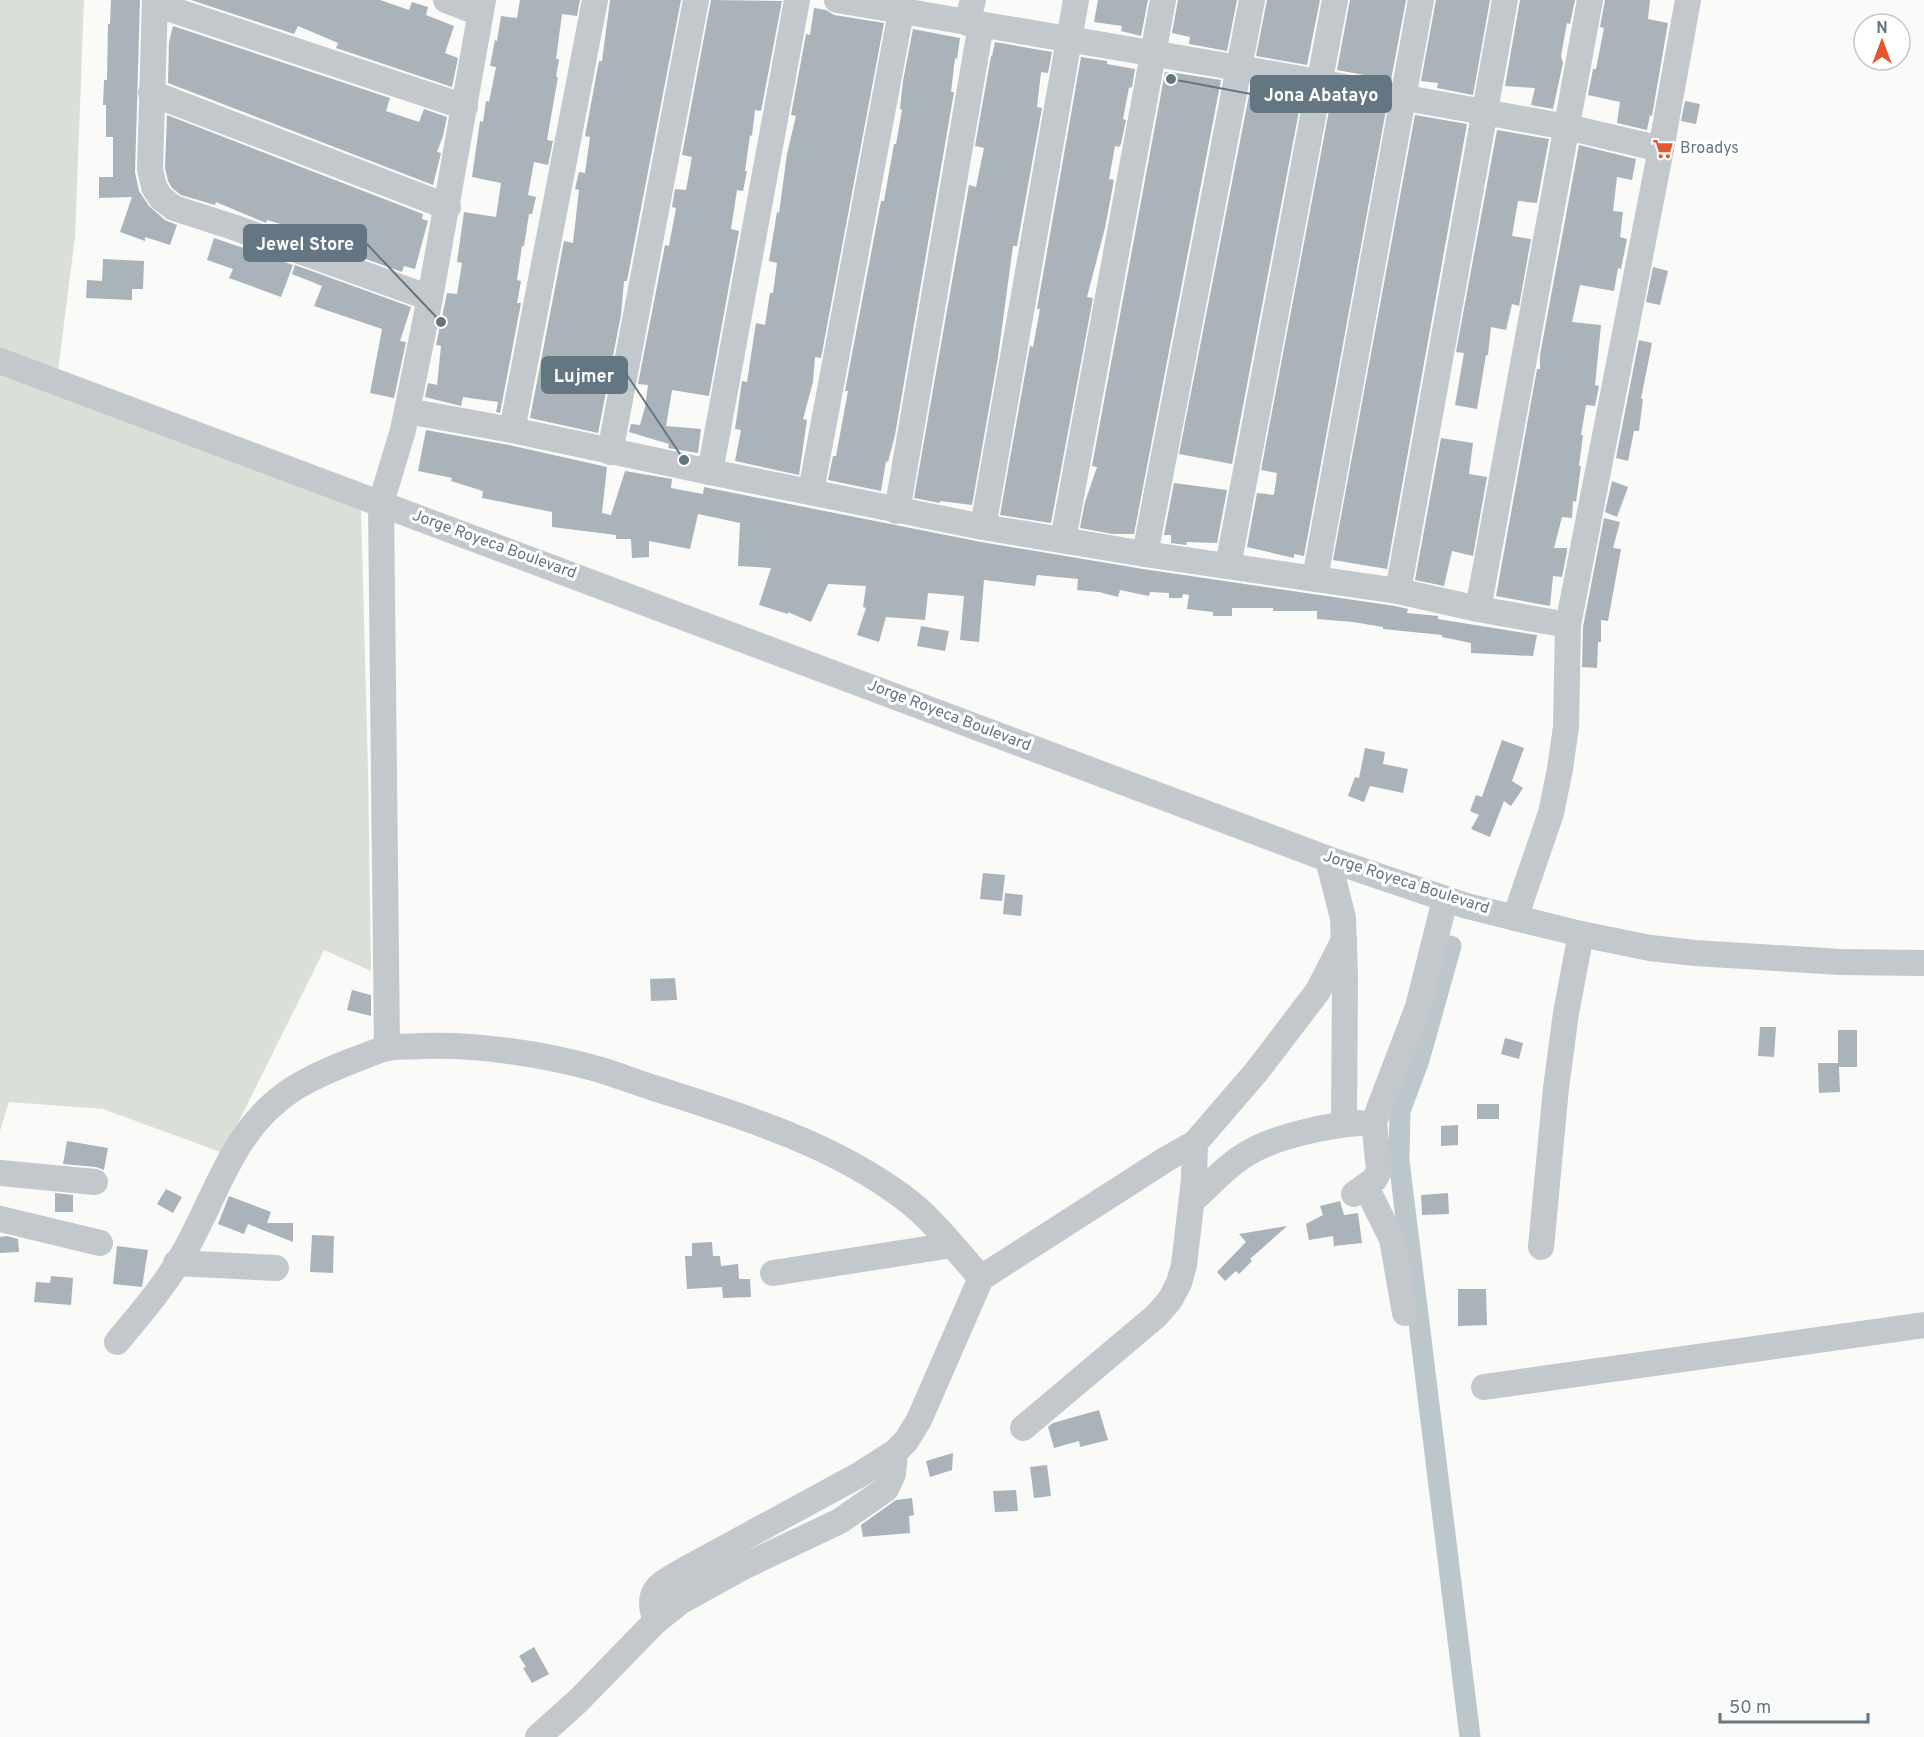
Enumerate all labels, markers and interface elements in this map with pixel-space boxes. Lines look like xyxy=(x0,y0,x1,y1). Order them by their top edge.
north arrow xyxy=(1852,12,1912,72)
text: N xyxy=(1876,19,1888,39)
callout: Jona Abatayo xyxy=(1251,76,1391,112)
text: Jona Abatayo xyxy=(1264,85,1378,108)
supermarket icon: Broadys xyxy=(1651,137,1675,161)
place label: Broadys xyxy=(1680,139,1739,159)
callout: Jewel Store xyxy=(244,225,366,261)
text: Jewel Store xyxy=(256,234,354,257)
callout: Lujmer xyxy=(542,357,627,393)
text: Lujmer xyxy=(554,366,615,389)
street label: Jorge Royeca Boulevard xyxy=(409,506,579,584)
street label: Jorge Royeca Boulevard xyxy=(864,676,1034,756)
street label: Jorge Royeca Boulevard xyxy=(1320,847,1492,919)
scale bar xyxy=(1720,1686,1868,1724)
text: 50 m xyxy=(1729,1697,1771,1720)

